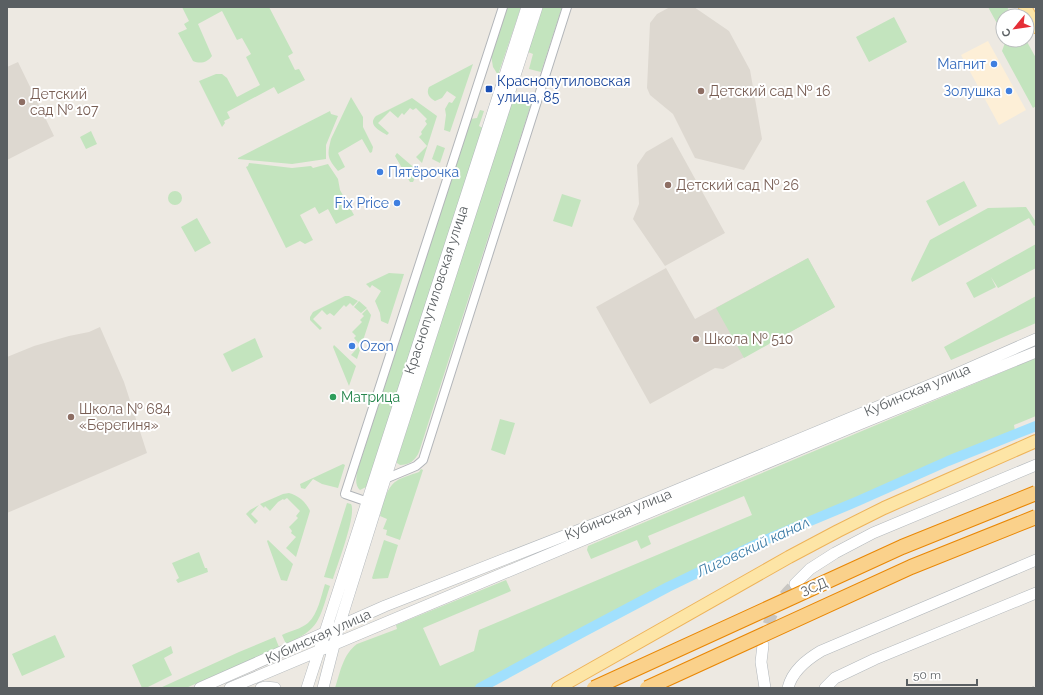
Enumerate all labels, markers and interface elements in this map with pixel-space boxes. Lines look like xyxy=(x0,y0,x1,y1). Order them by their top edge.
north arrow xyxy=(995,8,1035,48)
text: С xyxy=(999,26,1014,39)
place label: Магнит xyxy=(937,56,986,72)
marker: Магнит xyxy=(989,59,999,69)
place label: Краснопутиловская улица, 85 xyxy=(497,73,630,105)
place label: Детский сад № 16 xyxy=(709,83,831,99)
place label: Золушка xyxy=(943,83,1001,99)
marker: Краснопутиловская улица, 85 xyxy=(484,84,494,94)
place label: Детский сад № 107 xyxy=(30,86,99,118)
marker: Детский сад № 16 xyxy=(696,86,706,96)
marker: Золушка xyxy=(1004,86,1014,96)
marker: Детский сад № 107 xyxy=(17,97,27,107)
place label: Пятёрочка xyxy=(388,164,459,180)
marker: Пятёрочка xyxy=(375,167,385,177)
place label: Детский сад № 26 xyxy=(676,177,799,193)
marker: Детский сад № 26 xyxy=(663,180,673,190)
place label: Fix Price xyxy=(335,195,389,211)
marker: Fix Price xyxy=(392,198,402,208)
street label: Краснопутиловская улица xyxy=(401,204,471,376)
place label: Школа № 510 xyxy=(704,331,793,347)
marker: Школа № 510 xyxy=(691,334,701,344)
place label: Ozon xyxy=(360,338,394,354)
marker: Ozon xyxy=(347,341,357,351)
street label: Кубинская улица xyxy=(862,360,972,420)
place label: Матрица xyxy=(341,389,400,405)
marker: Матрица xyxy=(328,392,338,402)
place label: Школа № 684 «Берегиня» xyxy=(79,401,171,433)
marker: Школа № 684 «Берегиня» xyxy=(66,412,76,422)
street label: Кубинская улица xyxy=(562,485,674,543)
water label: Лиговский канал xyxy=(693,513,812,581)
street label: ЗСД xyxy=(798,574,830,600)
street label: Кубинская улица xyxy=(263,606,373,666)
scale bar xyxy=(907,661,977,687)
text: 50 m xyxy=(913,668,941,682)

